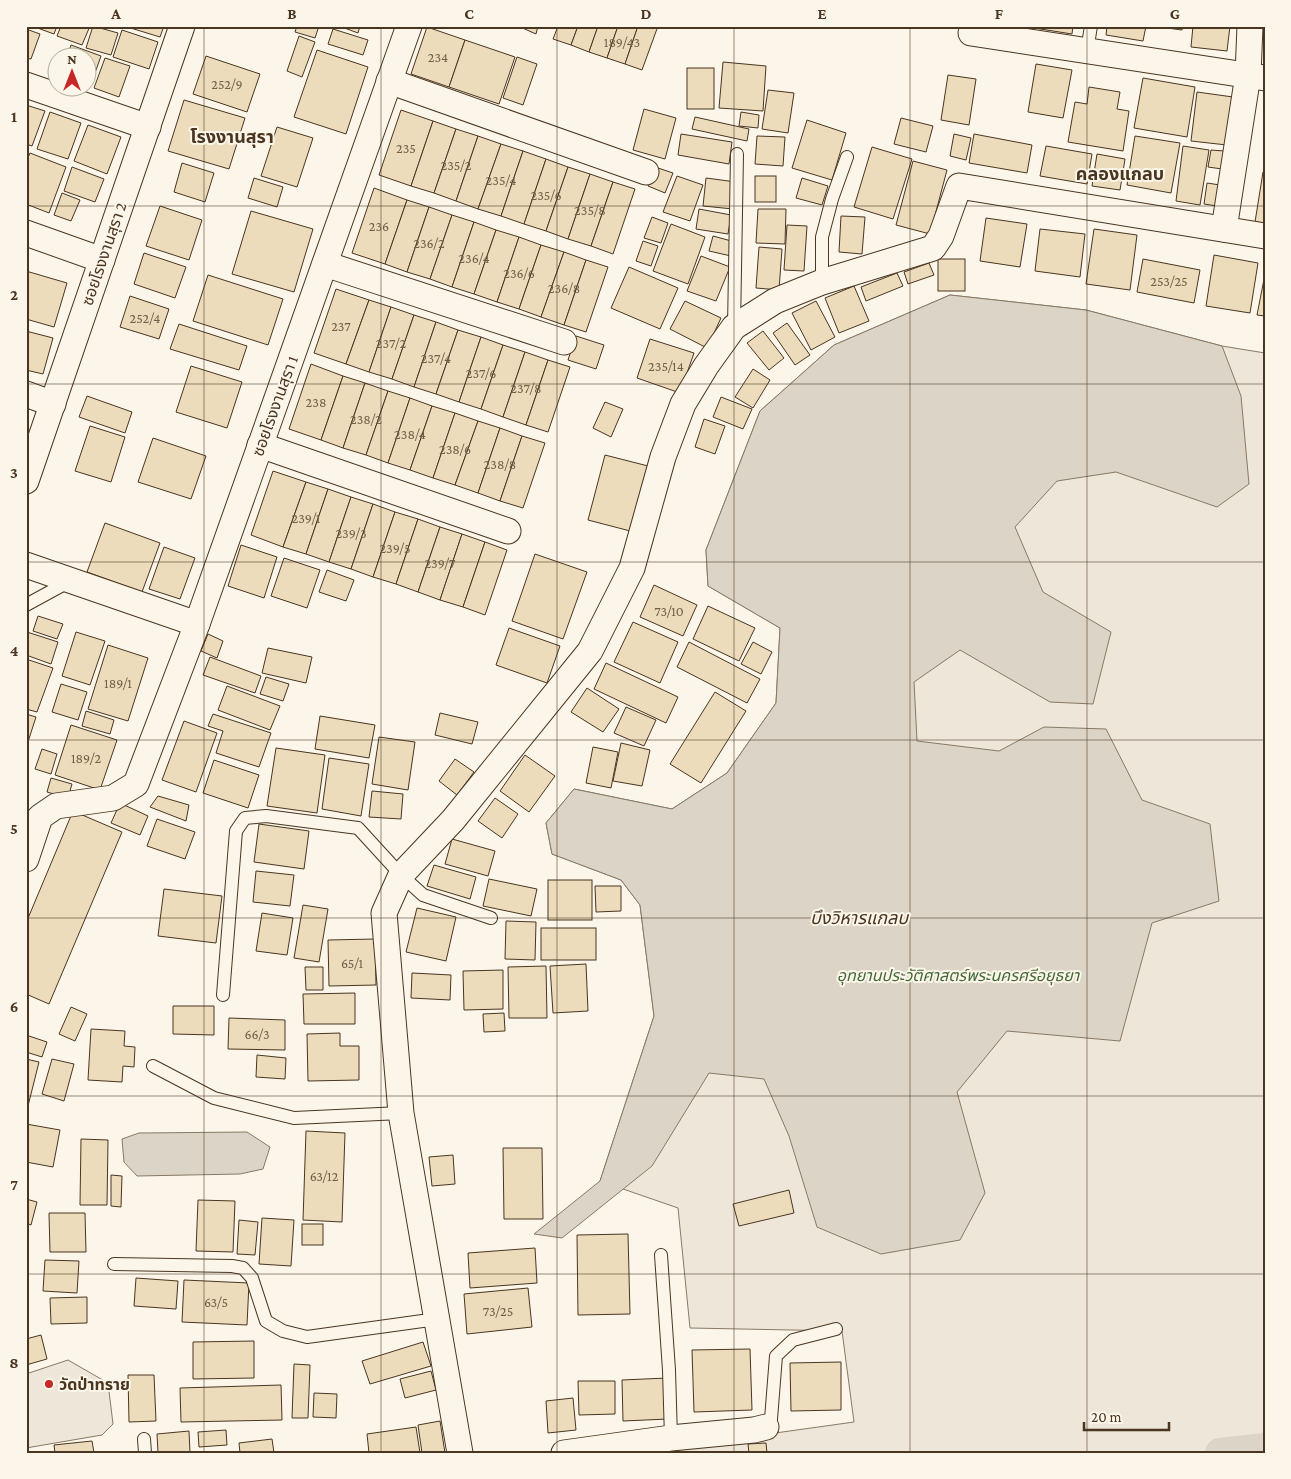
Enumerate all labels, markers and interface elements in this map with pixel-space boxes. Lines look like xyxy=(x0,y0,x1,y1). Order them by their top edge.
text: A xyxy=(110,5,121,22)
text: B xyxy=(287,5,297,22)
text: C xyxy=(464,5,474,22)
text: D xyxy=(640,5,652,22)
text: E xyxy=(817,5,827,22)
text: F xyxy=(995,5,1004,22)
text: G xyxy=(1170,5,1180,22)
house number: 189/43 xyxy=(604,34,640,50)
north arrow xyxy=(48,48,98,98)
house number: 234 xyxy=(428,49,448,65)
text: N xyxy=(67,51,77,67)
house number: 252/9 xyxy=(211,76,243,92)
text: 1 xyxy=(11,108,17,125)
district label: โรงงานสุรา xyxy=(190,127,274,148)
house number: 235 xyxy=(396,140,416,156)
house number: 235/2 xyxy=(441,157,472,173)
district label: คลองแกลบ xyxy=(1076,164,1164,184)
house number: 235/4 xyxy=(486,172,516,188)
house number: 235/6 xyxy=(530,187,562,203)
street label: ซอยโรงงานสุรา 2 xyxy=(78,200,131,308)
house number: 235/8 xyxy=(574,202,606,218)
house number: 236 xyxy=(369,218,389,234)
house number: 236/2 xyxy=(413,235,445,251)
house number: 236/4 xyxy=(458,250,490,266)
house number: 236/6 xyxy=(503,265,535,281)
house number: 253/25 xyxy=(1150,273,1188,289)
house number: 236/8 xyxy=(548,280,580,296)
text: 2 xyxy=(10,286,18,303)
house number: 252/4 xyxy=(130,310,160,326)
house number: 237 xyxy=(331,318,351,334)
house number: 237/2 xyxy=(376,335,407,351)
house number: 237/4 xyxy=(421,350,451,366)
street label: ซอยโรงงานสุรา 1 xyxy=(249,354,302,459)
house number: 235/14 xyxy=(648,358,684,374)
house number: 237/6 xyxy=(466,365,496,381)
house number: 237/8 xyxy=(510,380,542,396)
house number: 238 xyxy=(306,394,326,410)
house number: 238/2 xyxy=(350,411,382,427)
house number: 238/4 xyxy=(394,426,426,442)
house number: 238/6 xyxy=(439,441,471,457)
house number: 238/8 xyxy=(484,456,516,472)
text: 3 xyxy=(10,464,18,481)
house number: 239/1 xyxy=(292,510,321,526)
house number: 239/3 xyxy=(335,525,367,541)
house number: 239/5 xyxy=(379,540,411,556)
house number: 239/7 xyxy=(424,555,456,571)
house number: 73/10 xyxy=(654,603,684,619)
text: 4 xyxy=(10,642,19,659)
house number: 189/1 xyxy=(104,675,132,691)
house number: 189/2 xyxy=(71,750,101,766)
text: 5 xyxy=(10,820,18,837)
water label: บึงวิหารแกลบ xyxy=(810,908,909,928)
house number: 65/1 xyxy=(341,955,363,971)
park label: อุทยานประวัติศาสตร์พระนครศรีอยุธยา xyxy=(837,967,1081,986)
text: 6 xyxy=(10,998,18,1015)
house number: 66/3 xyxy=(244,1026,270,1042)
house number: 63/12 xyxy=(310,1168,339,1184)
text: 7 xyxy=(10,1176,18,1193)
house number: 63/5 xyxy=(204,1294,228,1310)
house number: 73/25 xyxy=(483,1303,513,1319)
text: 8 xyxy=(9,1354,19,1371)
place label: วัดป่าทราย xyxy=(59,1376,130,1393)
marker: วัดป่าทราย xyxy=(43,1378,55,1390)
scale bar xyxy=(1084,1399,1168,1431)
text: 20 m xyxy=(1091,1409,1122,1425)

